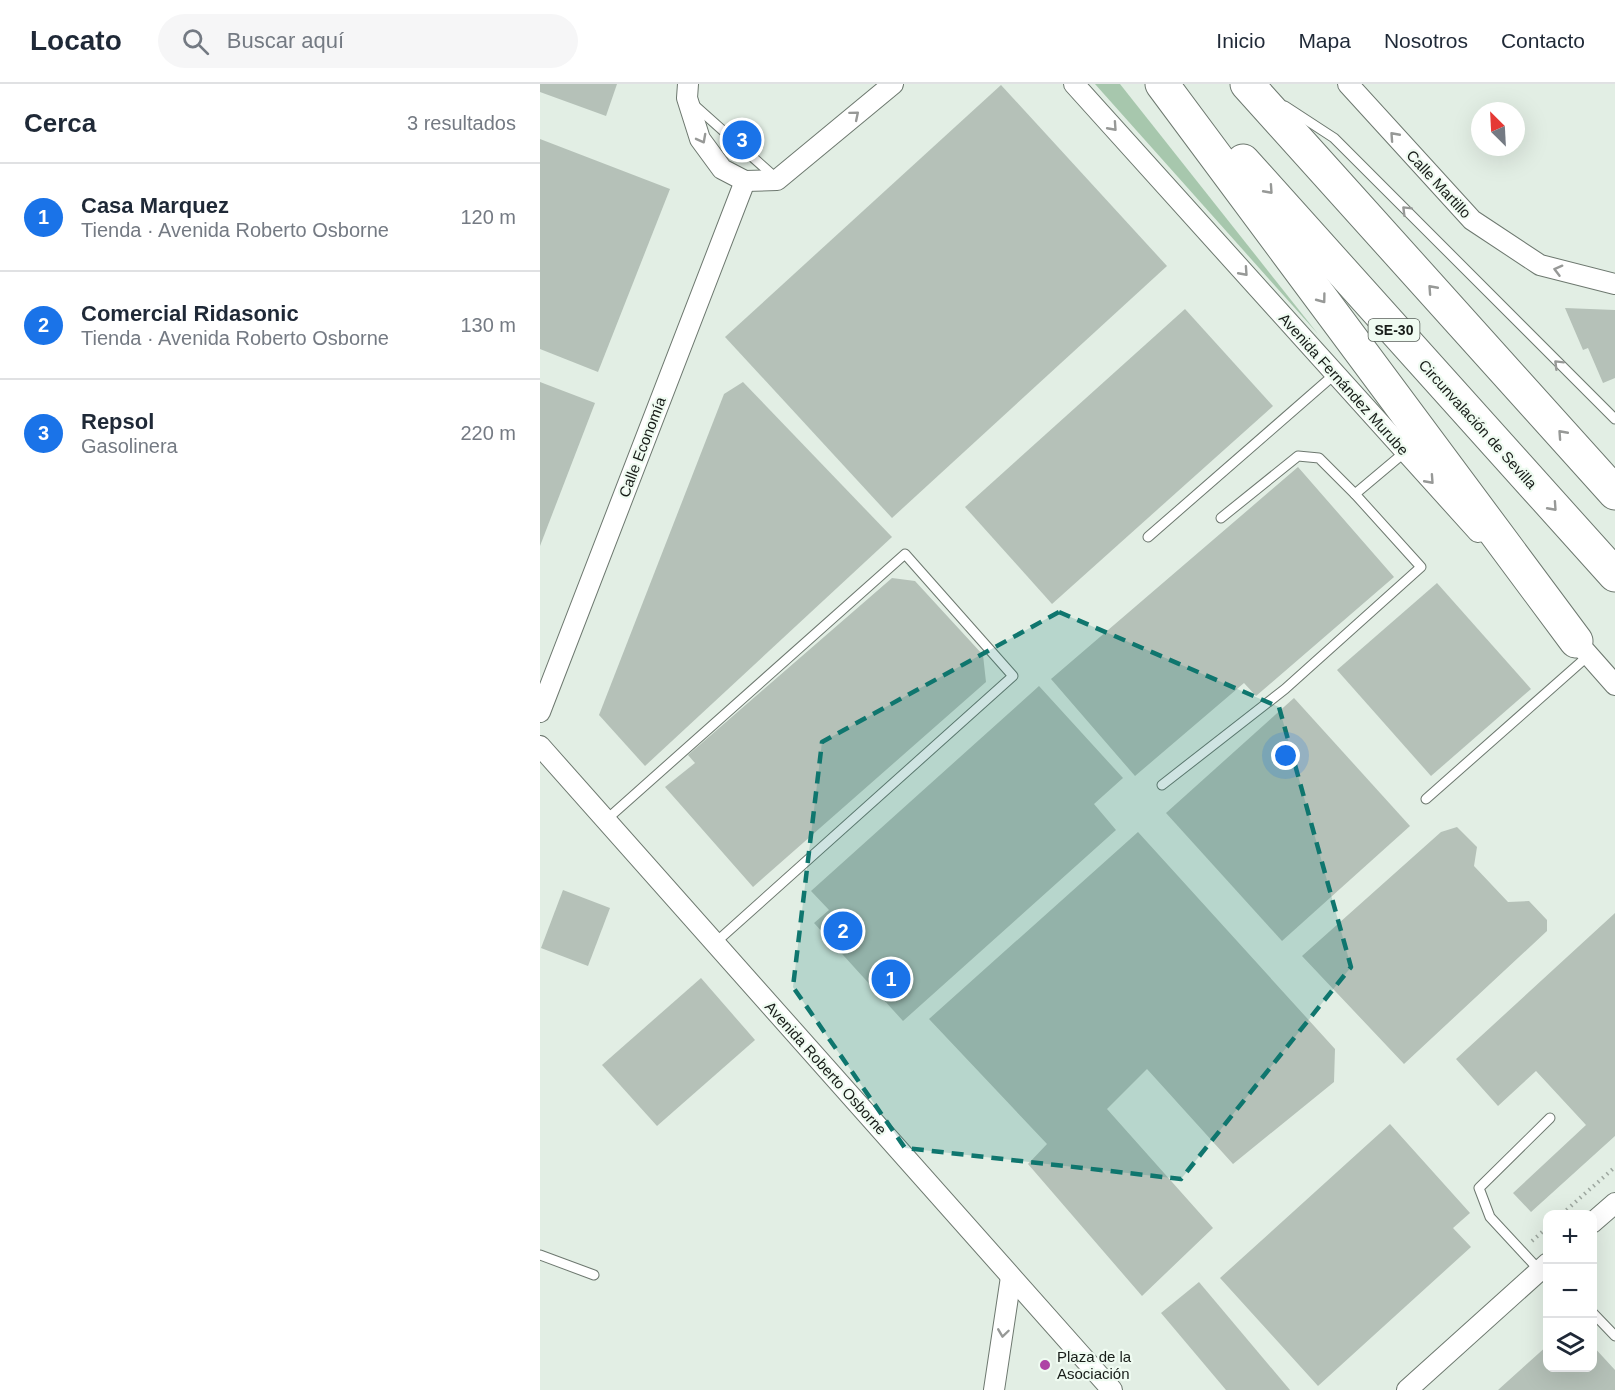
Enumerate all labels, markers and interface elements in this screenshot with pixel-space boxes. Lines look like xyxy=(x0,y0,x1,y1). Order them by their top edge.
search box xyxy=(158,14,578,68)
text: Locato xyxy=(30,25,122,56)
icon: search xyxy=(179,25,212,58)
text: Buscar aquí xyxy=(227,28,344,53)
text: Inicio xyxy=(1216,29,1265,52)
text: Mapa xyxy=(1298,29,1351,52)
text: Nosotros xyxy=(1384,29,1468,52)
text: Contacto xyxy=(1501,29,1585,52)
north arrow xyxy=(1471,102,1525,156)
text: Cerca xyxy=(24,108,96,138)
text: 3 resultados xyxy=(407,112,516,134)
one-way arrow xyxy=(848,112,859,123)
pin: 3 xyxy=(722,118,762,162)
one-way arrow xyxy=(1106,121,1117,131)
one-way arrow xyxy=(1390,132,1401,143)
one-way arrow xyxy=(695,133,707,144)
street label: Calle Martillo xyxy=(1403,146,1475,222)
one-way arrow xyxy=(1262,183,1273,194)
text: Casa Marquez xyxy=(81,193,229,218)
text: 1 xyxy=(38,206,49,228)
text: 120 m xyxy=(460,206,516,228)
one-way arrow xyxy=(1402,207,1413,217)
text: Tienda · Avenida Roberto Osborne xyxy=(81,219,389,241)
one-way arrow xyxy=(1553,265,1563,278)
one-way arrow xyxy=(1237,266,1248,276)
one-way arrow xyxy=(1428,285,1439,296)
one-way arrow xyxy=(1314,293,1325,304)
text: Comercial Ridasonic xyxy=(81,301,299,326)
street label: Avenida Fernández Murube xyxy=(1276,310,1412,458)
text: 2 xyxy=(38,314,49,336)
text: 130 m xyxy=(460,314,516,336)
road number: SE-30 xyxy=(1368,319,1420,341)
text: Tienda · Avenida Roberto Osborne xyxy=(81,327,389,349)
street label: Circunvalación de Sevilla xyxy=(1416,356,1541,492)
one-way arrow xyxy=(1555,360,1566,371)
street label: Calle Economía xyxy=(615,394,669,499)
text: Repsol xyxy=(81,409,154,434)
text: 3 xyxy=(38,422,49,444)
text: 220 m xyxy=(460,422,516,444)
one-way arrow xyxy=(1558,430,1569,441)
text: Gasolinera xyxy=(81,435,178,457)
one-way arrow xyxy=(1423,473,1434,483)
one-way arrow xyxy=(1546,500,1557,511)
your location xyxy=(1271,741,1300,770)
pin: 2 xyxy=(824,908,862,954)
pin: 1 xyxy=(872,956,910,1002)
street label: Avenida Roberto Osborne xyxy=(762,998,890,1138)
map controls xyxy=(1543,1210,1597,1372)
button: + xyxy=(1543,1210,1597,1264)
button: − xyxy=(1543,1264,1597,1318)
button: layers xyxy=(1543,1318,1597,1372)
one-way arrow xyxy=(997,1329,1009,1338)
place label: Plaza de la Asociación xyxy=(1057,1348,1132,1382)
marker: Plaza de la Asociación xyxy=(1038,1358,1052,1372)

